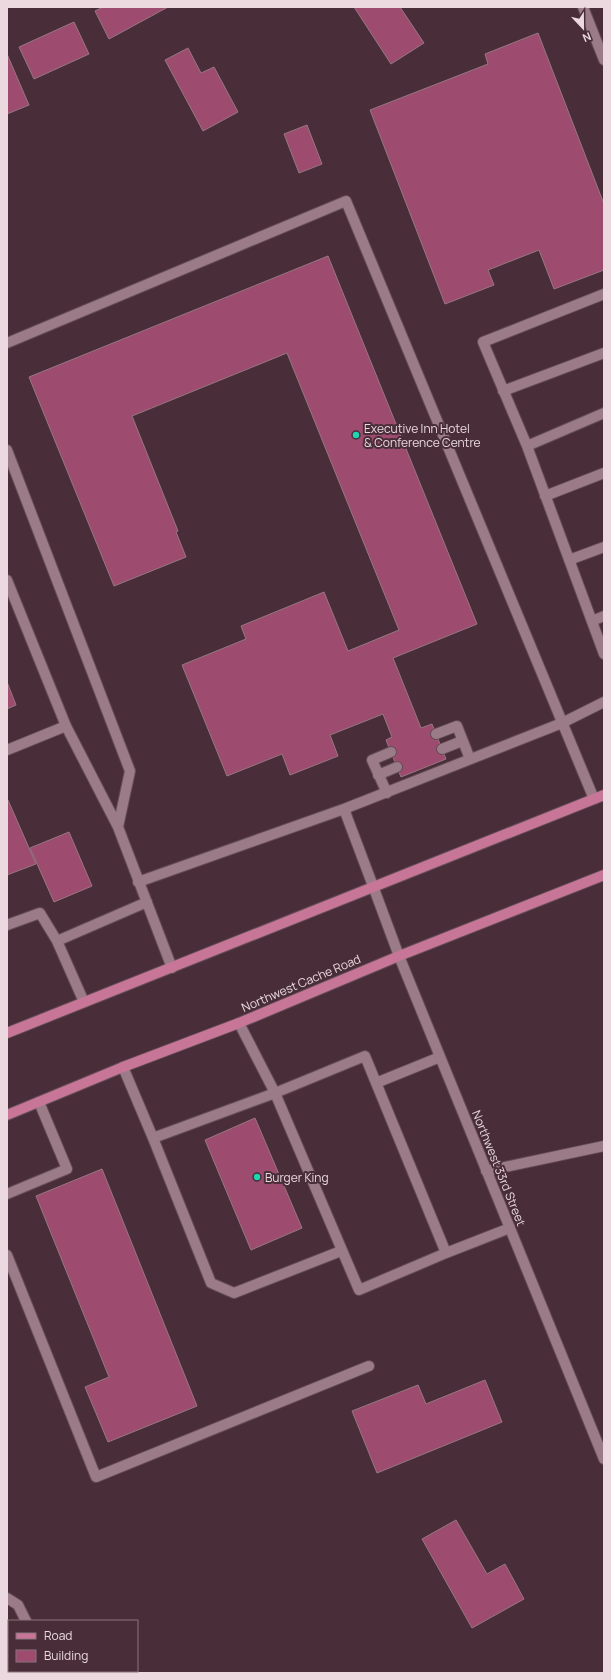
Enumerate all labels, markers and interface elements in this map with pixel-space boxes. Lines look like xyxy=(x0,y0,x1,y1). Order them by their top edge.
north arrow xyxy=(563,8,603,48)
text: N xyxy=(580,29,593,46)
place label: Executive Inn Hotel & Conference Centre xyxy=(364,420,481,451)
marker: Executive Inn Hotel & Conference Centre xyxy=(351,430,361,440)
street label: Northwest Cache Road xyxy=(239,950,363,1016)
street label: Northwest 33rd Street xyxy=(468,1108,530,1229)
place label: Burger King xyxy=(265,1169,329,1186)
marker: Burger King xyxy=(252,1172,262,1182)
legend xyxy=(8,1620,138,1672)
text: Road xyxy=(44,1627,72,1644)
text: Building xyxy=(44,1647,88,1664)

